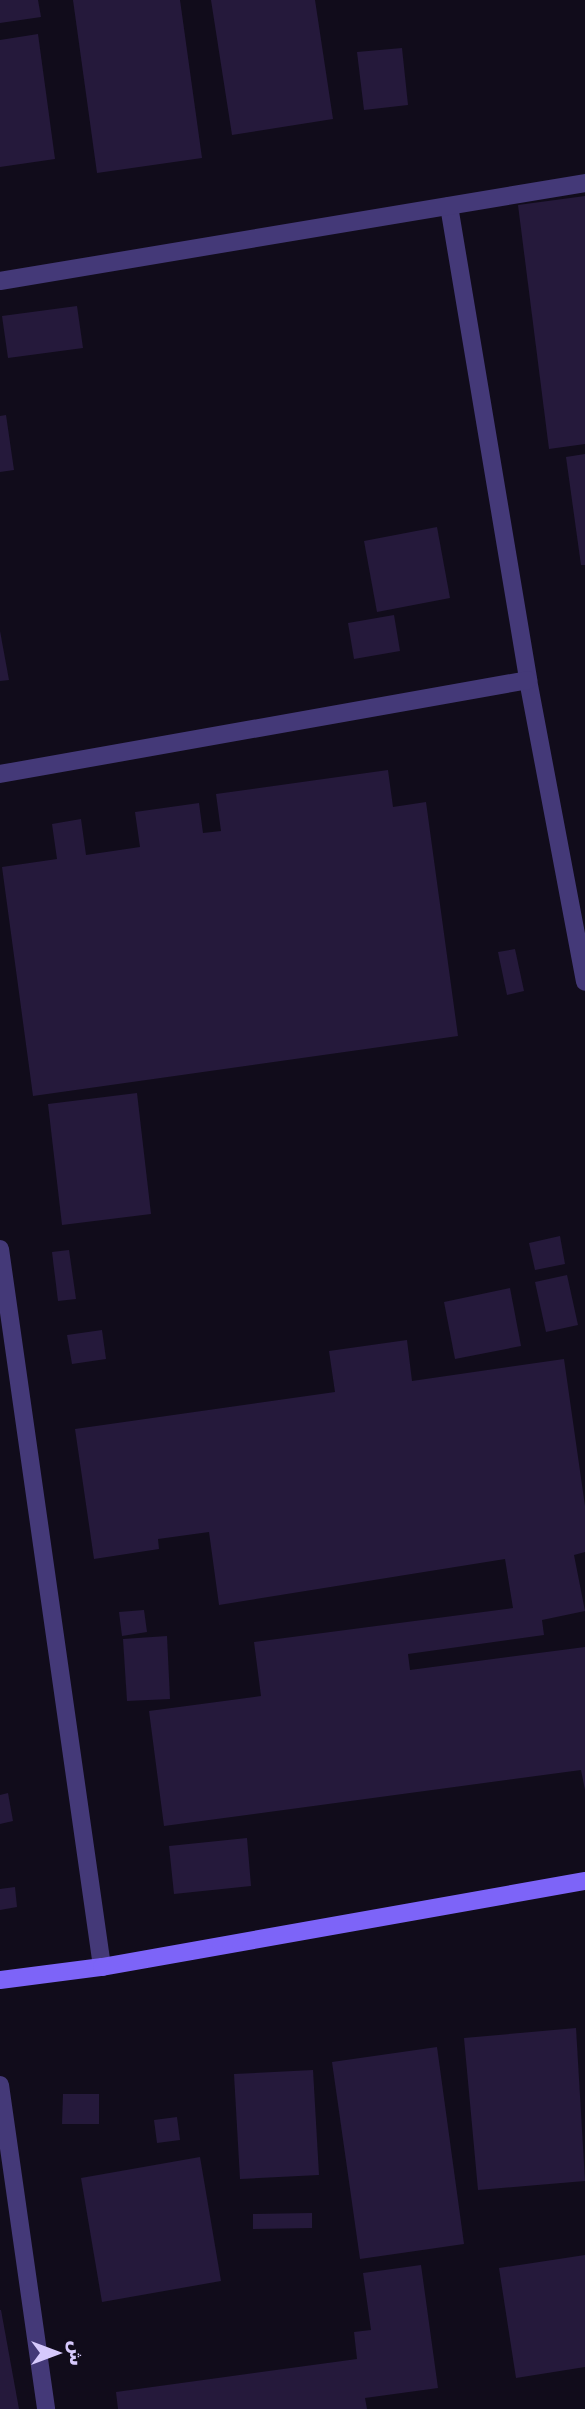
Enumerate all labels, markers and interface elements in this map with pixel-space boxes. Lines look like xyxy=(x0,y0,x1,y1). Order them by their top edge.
north arrow xyxy=(21,2318,91,2388)
text: ش xyxy=(66,2340,88,2366)

